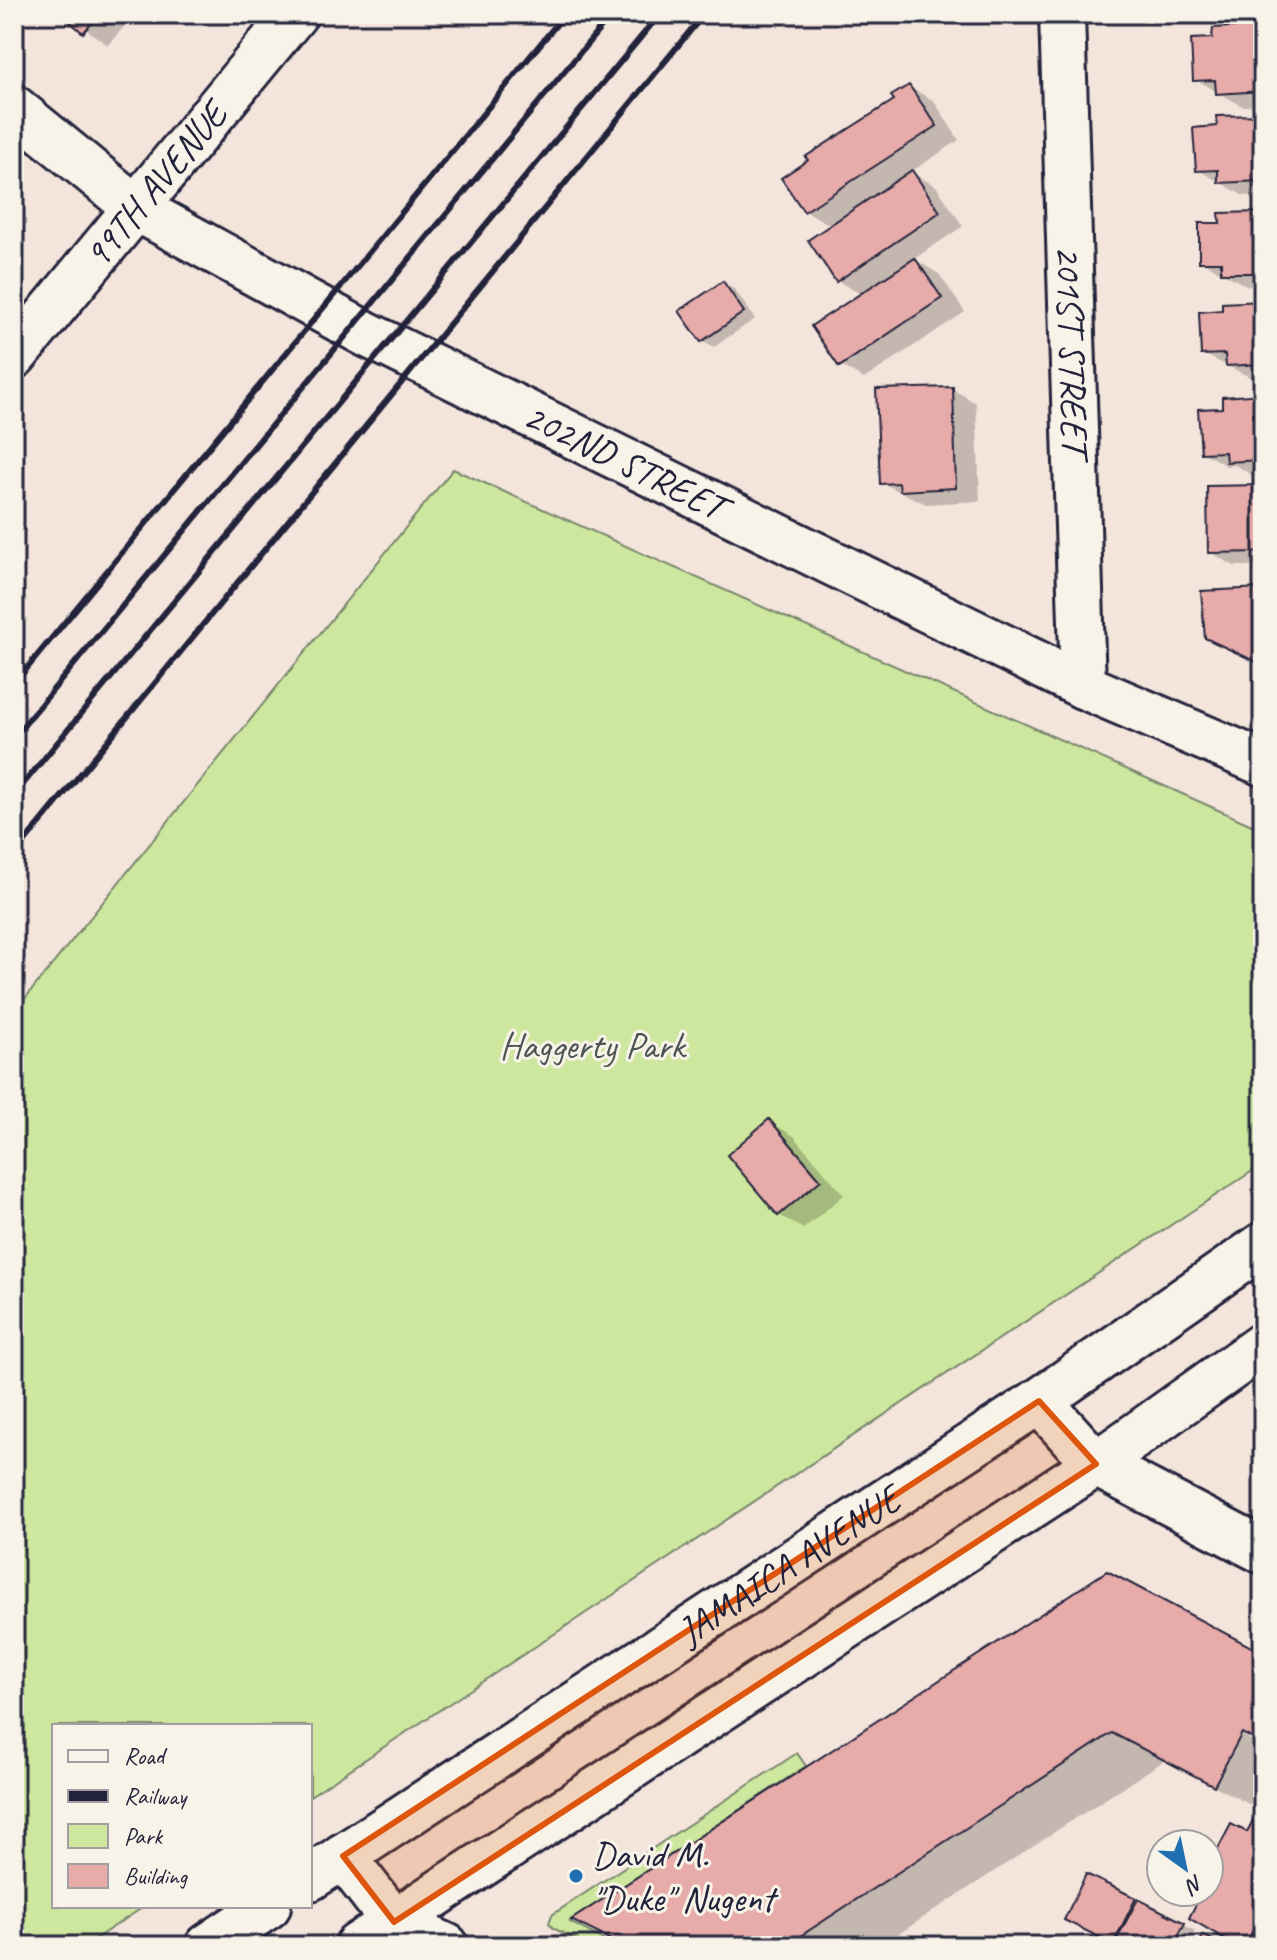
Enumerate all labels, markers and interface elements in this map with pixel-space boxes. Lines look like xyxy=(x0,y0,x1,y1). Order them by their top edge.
street label: 99TH AVENUE xyxy=(74,89,240,277)
street label: 201ST STREET xyxy=(1045,245,1099,465)
street label: 202ND STREET xyxy=(516,392,741,535)
park label: Haggerty Park xyxy=(500,1022,688,1069)
street label: JAMAICA AVENUE xyxy=(667,1473,913,1656)
legend xyxy=(52,1724,312,1908)
text: Road xyxy=(124,1741,168,1771)
text: Railway xyxy=(124,1781,188,1811)
text: Park xyxy=(124,1821,164,1851)
north arrow xyxy=(1145,1828,1225,1908)
place label: David M. "Duke" Nugent xyxy=(592,1831,780,1922)
text: Building xyxy=(124,1861,189,1891)
marker: David M. "Duke" Nugent xyxy=(567,1867,585,1885)
text: N xyxy=(1179,1868,1209,1901)

